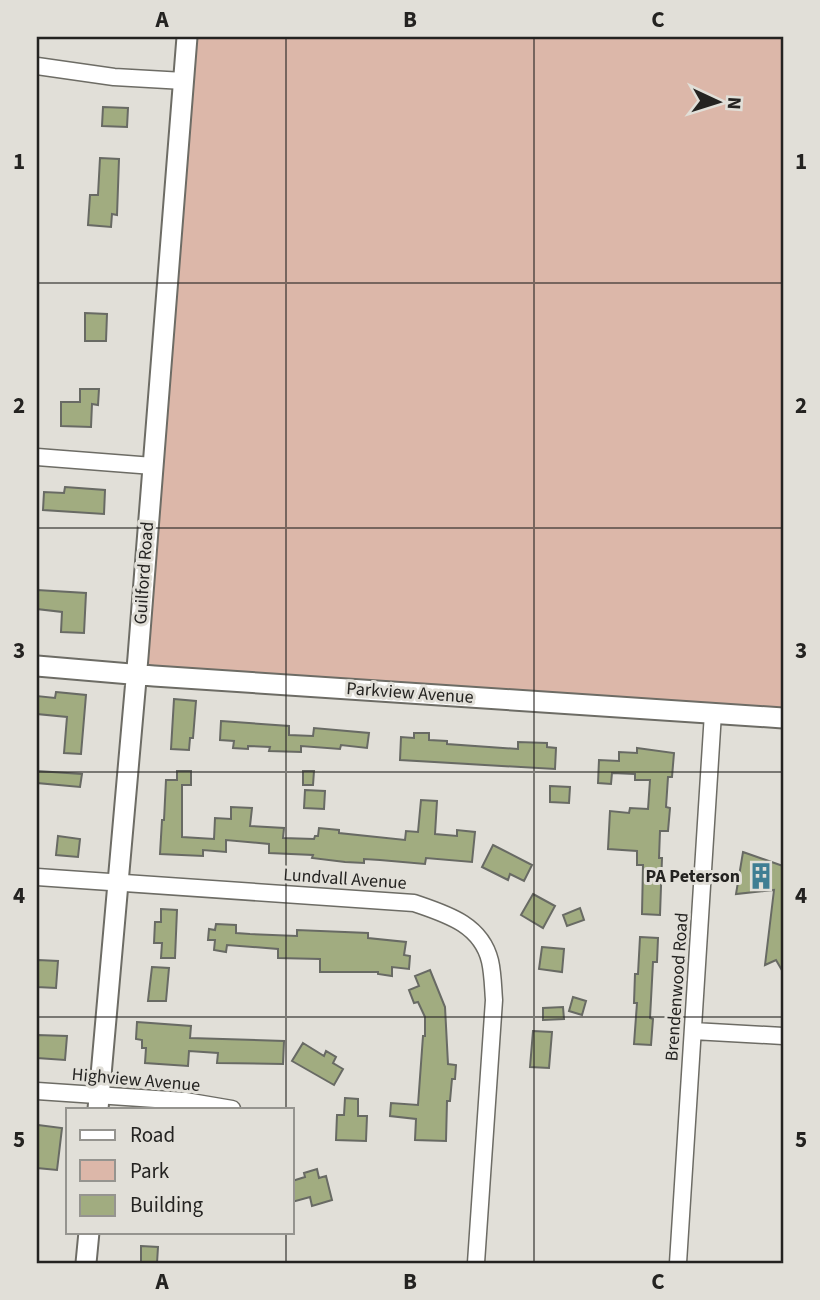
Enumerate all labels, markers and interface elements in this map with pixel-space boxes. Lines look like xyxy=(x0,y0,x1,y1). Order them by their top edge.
text: A xyxy=(154,3,169,36)
text: B xyxy=(403,3,417,36)
text: C xyxy=(651,3,665,36)
north arrow xyxy=(684,66,754,136)
text: N xyxy=(720,96,747,110)
text: 1 xyxy=(13,145,25,178)
text: 1 xyxy=(795,145,807,178)
text: 2 xyxy=(13,389,25,422)
text: 2 xyxy=(795,389,807,422)
street label: Guilford Road xyxy=(128,521,160,625)
text: 3 xyxy=(13,634,25,667)
text: 3 xyxy=(795,634,807,667)
street label: Parkview Avenue xyxy=(346,676,475,710)
building icon: PA Peterson xyxy=(746,861,776,891)
street label: Lundvall Avenue xyxy=(282,862,408,896)
place label: PA Peterson xyxy=(645,864,740,889)
text: 4 xyxy=(13,879,25,912)
text: 4 xyxy=(795,879,807,912)
street label: Brendenwood Road xyxy=(659,912,695,1062)
street label: Highview Avenue xyxy=(71,1062,201,1098)
legend xyxy=(66,1108,294,1234)
text: Road xyxy=(130,1120,175,1150)
text: 5 xyxy=(13,1123,25,1156)
text: 5 xyxy=(795,1123,807,1156)
text: Park xyxy=(130,1156,170,1186)
text: Building xyxy=(130,1190,204,1220)
text: A xyxy=(154,1265,169,1298)
text: B xyxy=(403,1265,417,1298)
text: C xyxy=(651,1265,665,1298)

